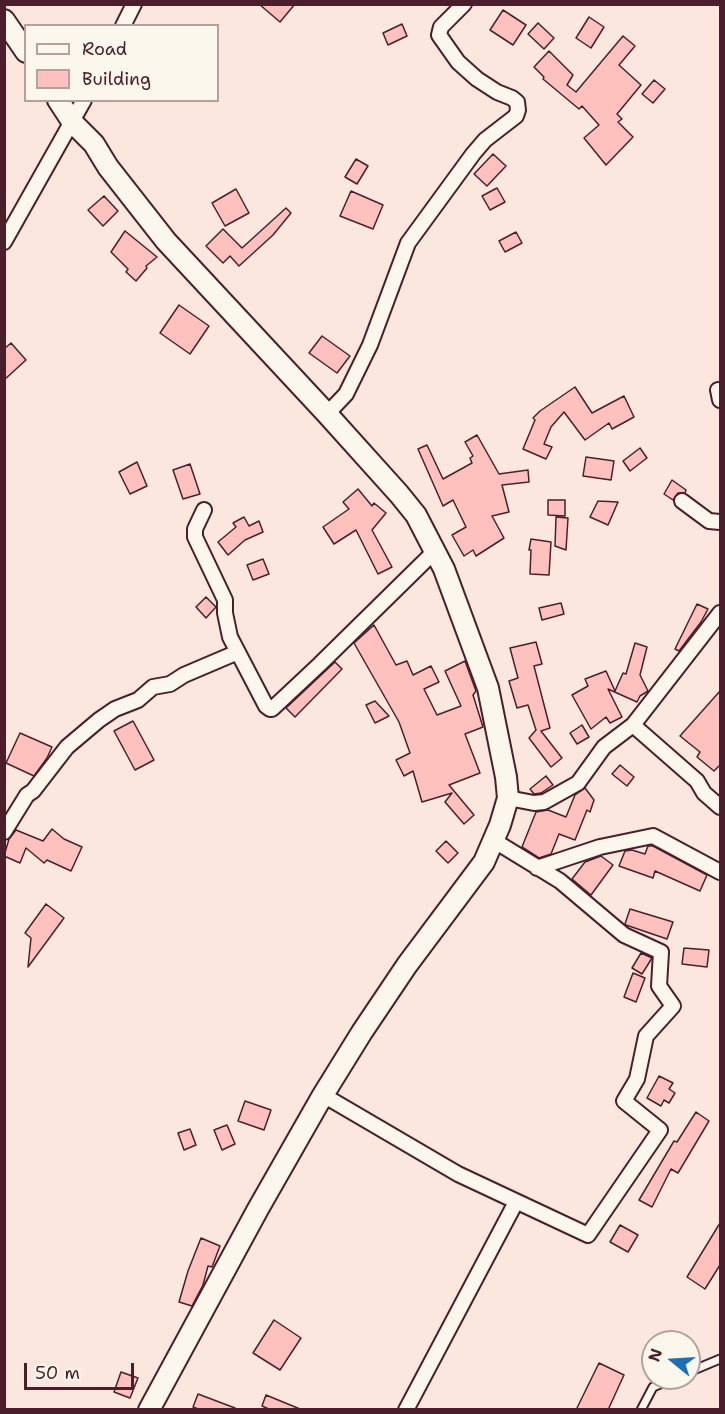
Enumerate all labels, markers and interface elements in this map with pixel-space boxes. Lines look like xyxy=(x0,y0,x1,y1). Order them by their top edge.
legend xyxy=(24,24,219,102)
text: Road xyxy=(82,37,127,61)
text: Building xyxy=(82,67,151,91)
north arrow xyxy=(641,1330,701,1390)
text: N xyxy=(643,1346,667,1364)
scale bar xyxy=(27,1351,136,1389)
text: 50 m xyxy=(35,1361,80,1385)

